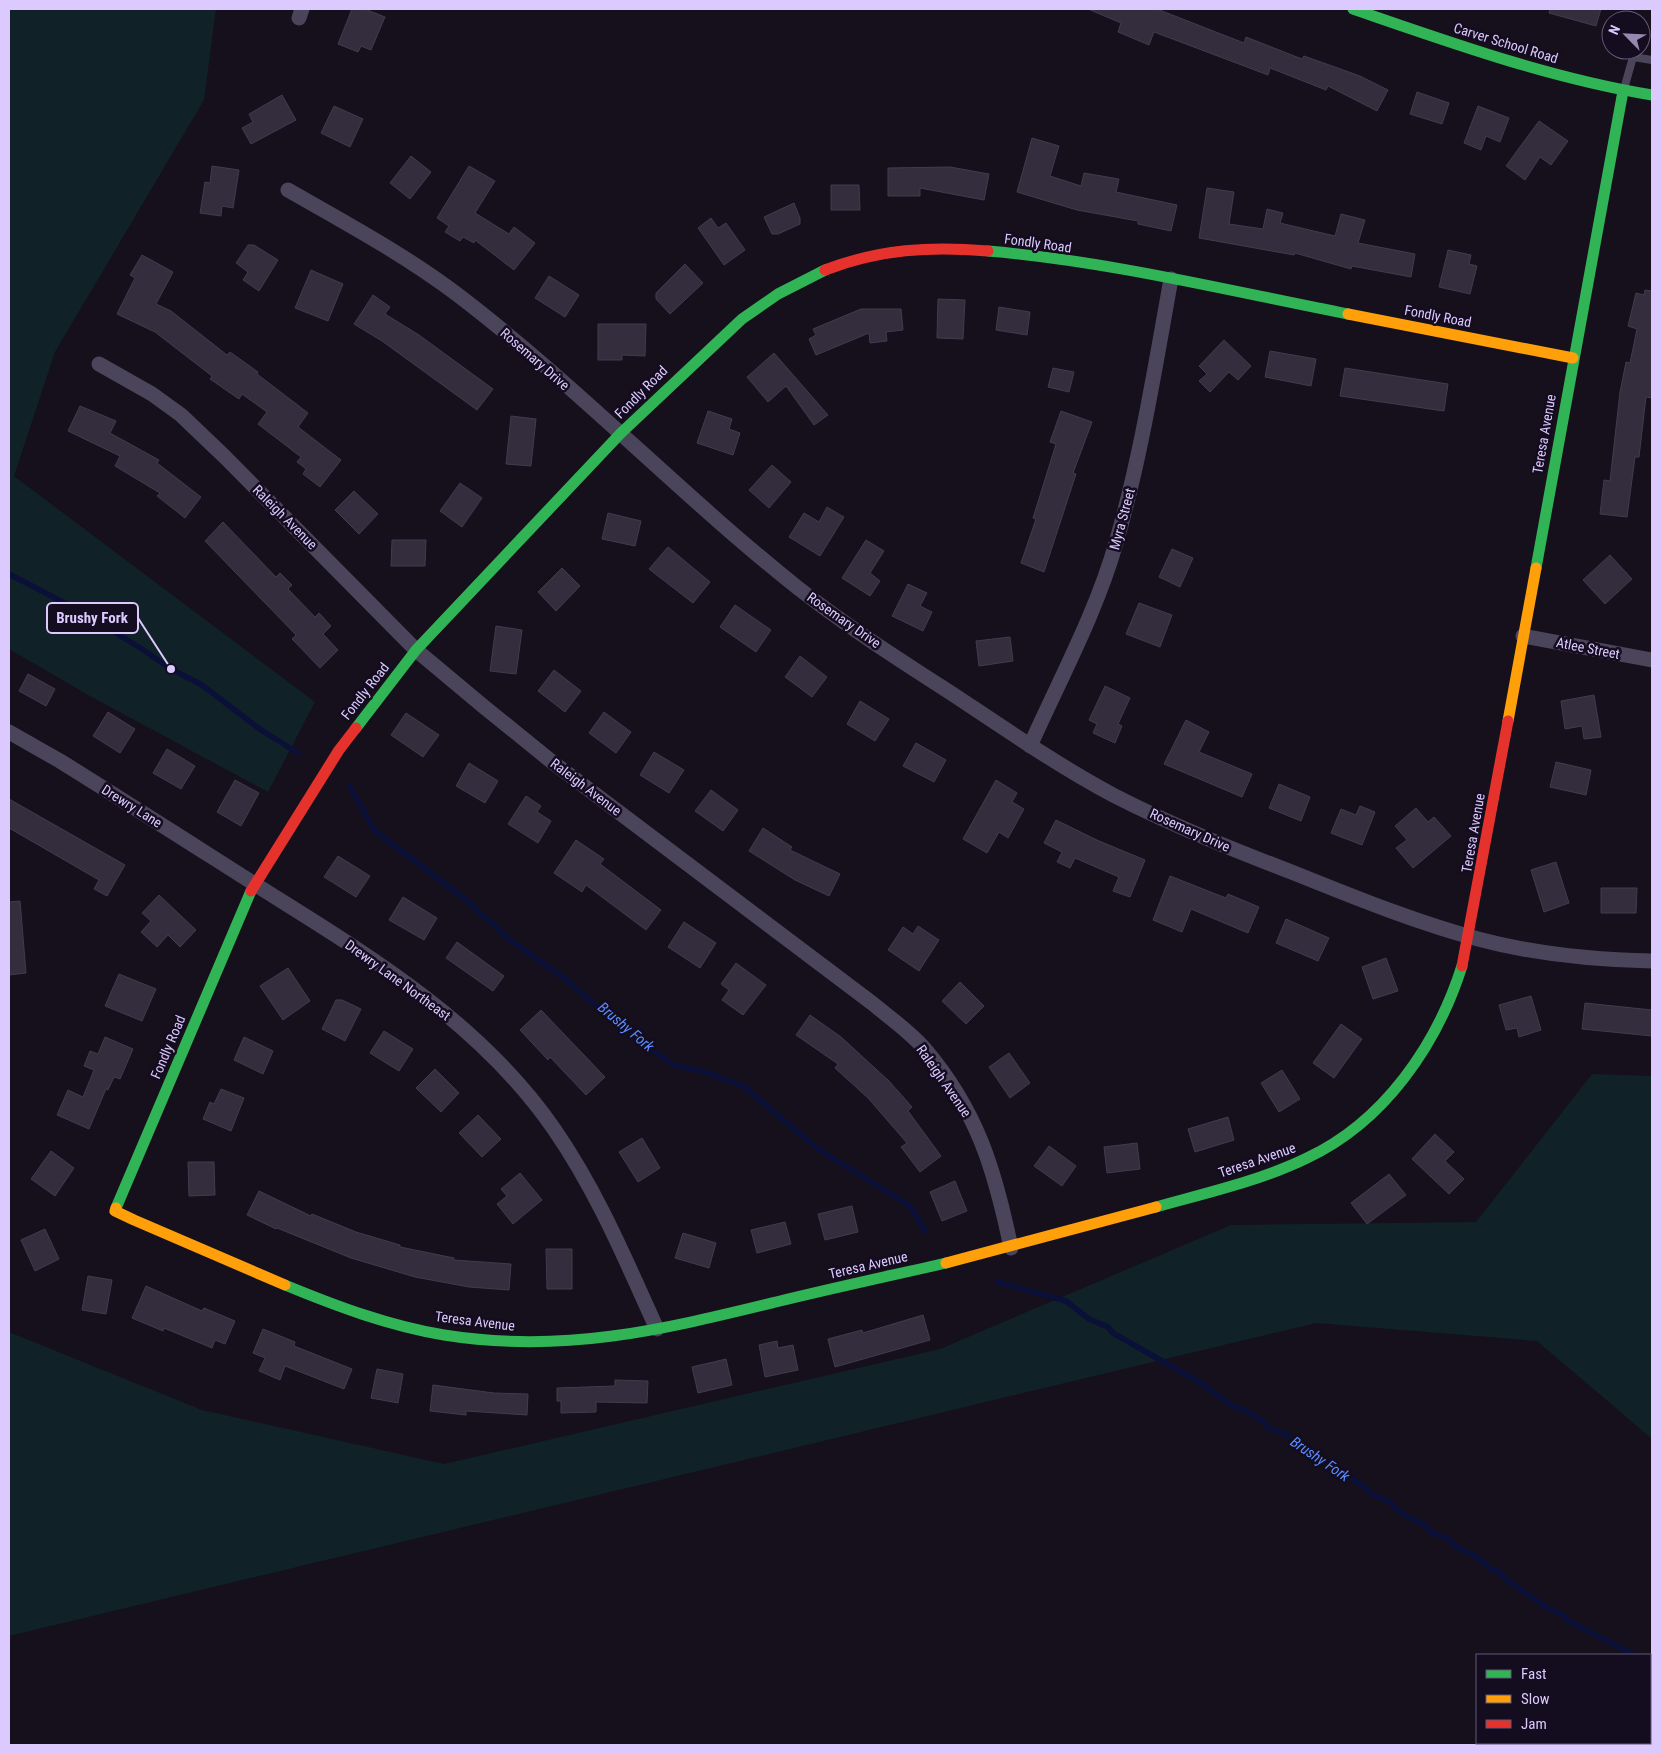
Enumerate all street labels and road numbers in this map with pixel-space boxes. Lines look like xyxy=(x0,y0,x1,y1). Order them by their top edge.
street label: Carver School Road xyxy=(1452,20,1560,66)
street label: Fondly Road xyxy=(1003,230,1073,256)
street label: Fondly Road xyxy=(1403,302,1473,330)
street label: Rosemary Drive xyxy=(497,325,573,394)
street label: Fondly Road xyxy=(611,362,671,422)
street label: Teresa Avenue xyxy=(1529,393,1559,475)
street label: Raleigh Avenue xyxy=(250,482,321,553)
street label: Myra Street xyxy=(1106,486,1138,552)
street label: Rosemary Drive xyxy=(804,589,884,651)
street label: Atlee Street xyxy=(1555,634,1621,662)
street label: Fondly Road xyxy=(338,659,392,723)
street label: Raleigh Avenue xyxy=(548,755,625,819)
street label: Drewry Lane xyxy=(99,781,165,831)
street label: Teresa Avenue xyxy=(1458,792,1488,874)
street label: Rosemary Drive xyxy=(1147,805,1233,855)
street label: Drewry Lane Northeast xyxy=(342,936,454,1024)
street label: Fondly Road xyxy=(147,1013,189,1081)
street label: Raleigh Avenue xyxy=(913,1042,975,1120)
street label: Teresa Avenue xyxy=(1216,1139,1298,1181)
street label: Teresa Avenue xyxy=(827,1248,909,1282)
street label: Teresa Avenue xyxy=(434,1308,516,1334)

